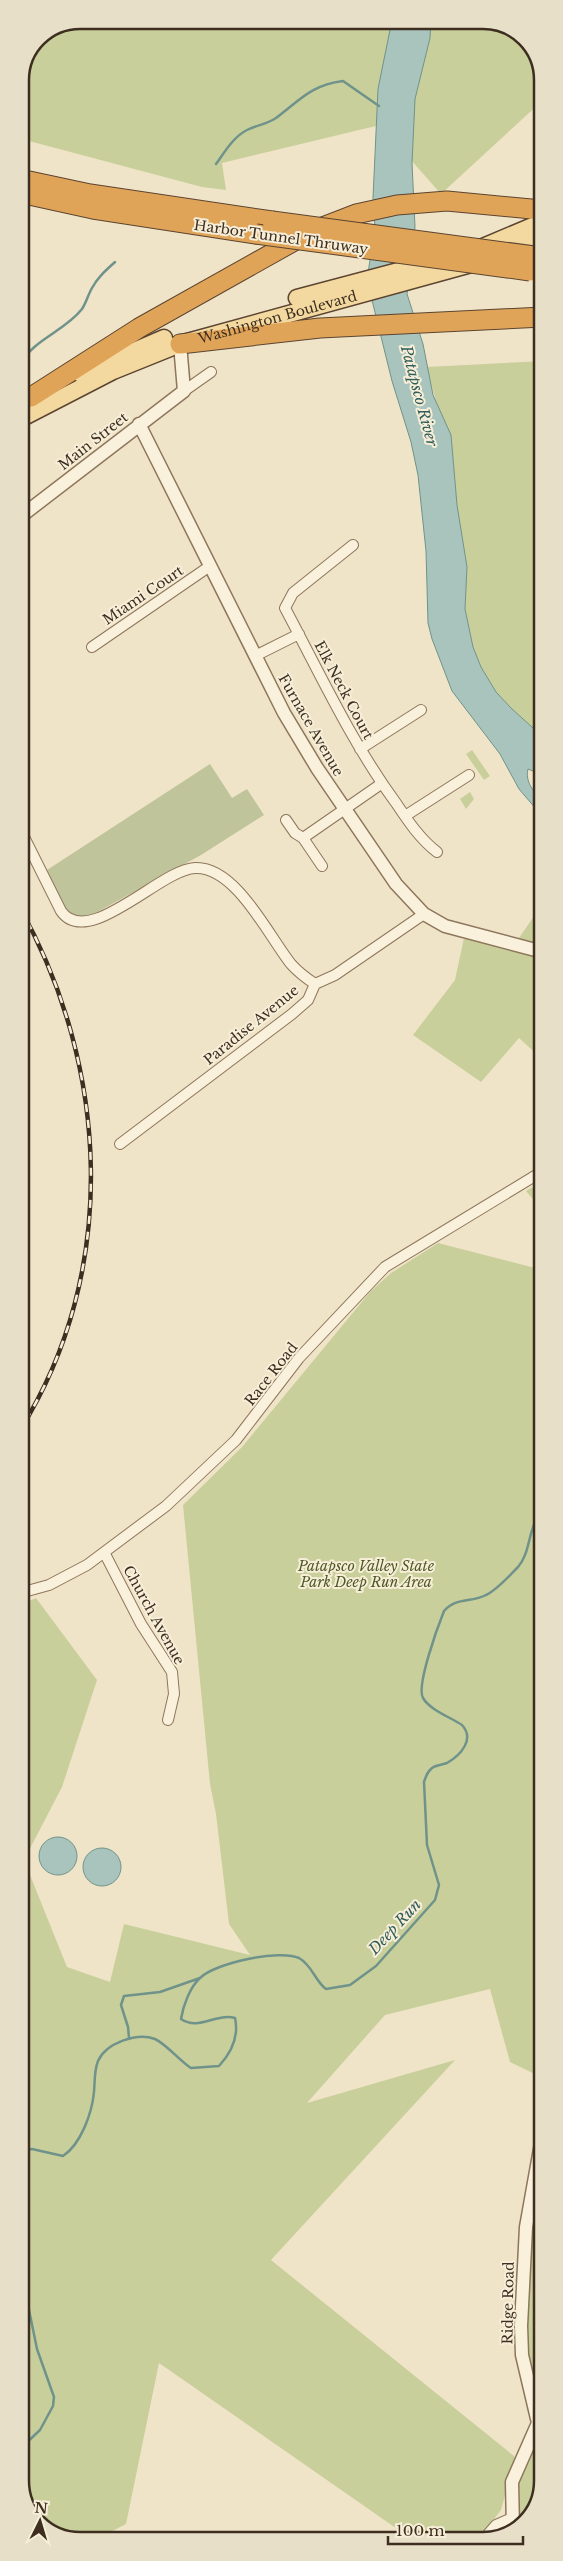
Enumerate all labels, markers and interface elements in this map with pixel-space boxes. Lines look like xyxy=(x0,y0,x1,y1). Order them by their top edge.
street label: Harbor Tunnel Thruway xyxy=(193,216,369,258)
street label: Washington Boulevard xyxy=(195,287,359,348)
water label: Patapsco River xyxy=(397,342,442,449)
street label: Main Street xyxy=(55,408,132,474)
street label: Miami Court xyxy=(99,561,187,629)
street label: Elk Neck Court xyxy=(310,638,378,743)
street label: Furnace Avenue xyxy=(274,671,348,779)
street label: Paradise Avenue xyxy=(200,981,302,1069)
street label: Race Road xyxy=(241,1338,302,1409)
park label: Patapsco Valley State Park Deep Run Area xyxy=(297,1557,435,1591)
street label: Church Avenue xyxy=(119,1562,189,1668)
water label: Deep Run xyxy=(364,1895,425,1959)
street label: Ridge Road xyxy=(498,2261,518,2345)
north arrow xyxy=(15,2496,65,2546)
text: N xyxy=(34,2499,48,2518)
scale bar xyxy=(388,2514,523,2546)
text: 100 m xyxy=(396,2521,445,2540)

